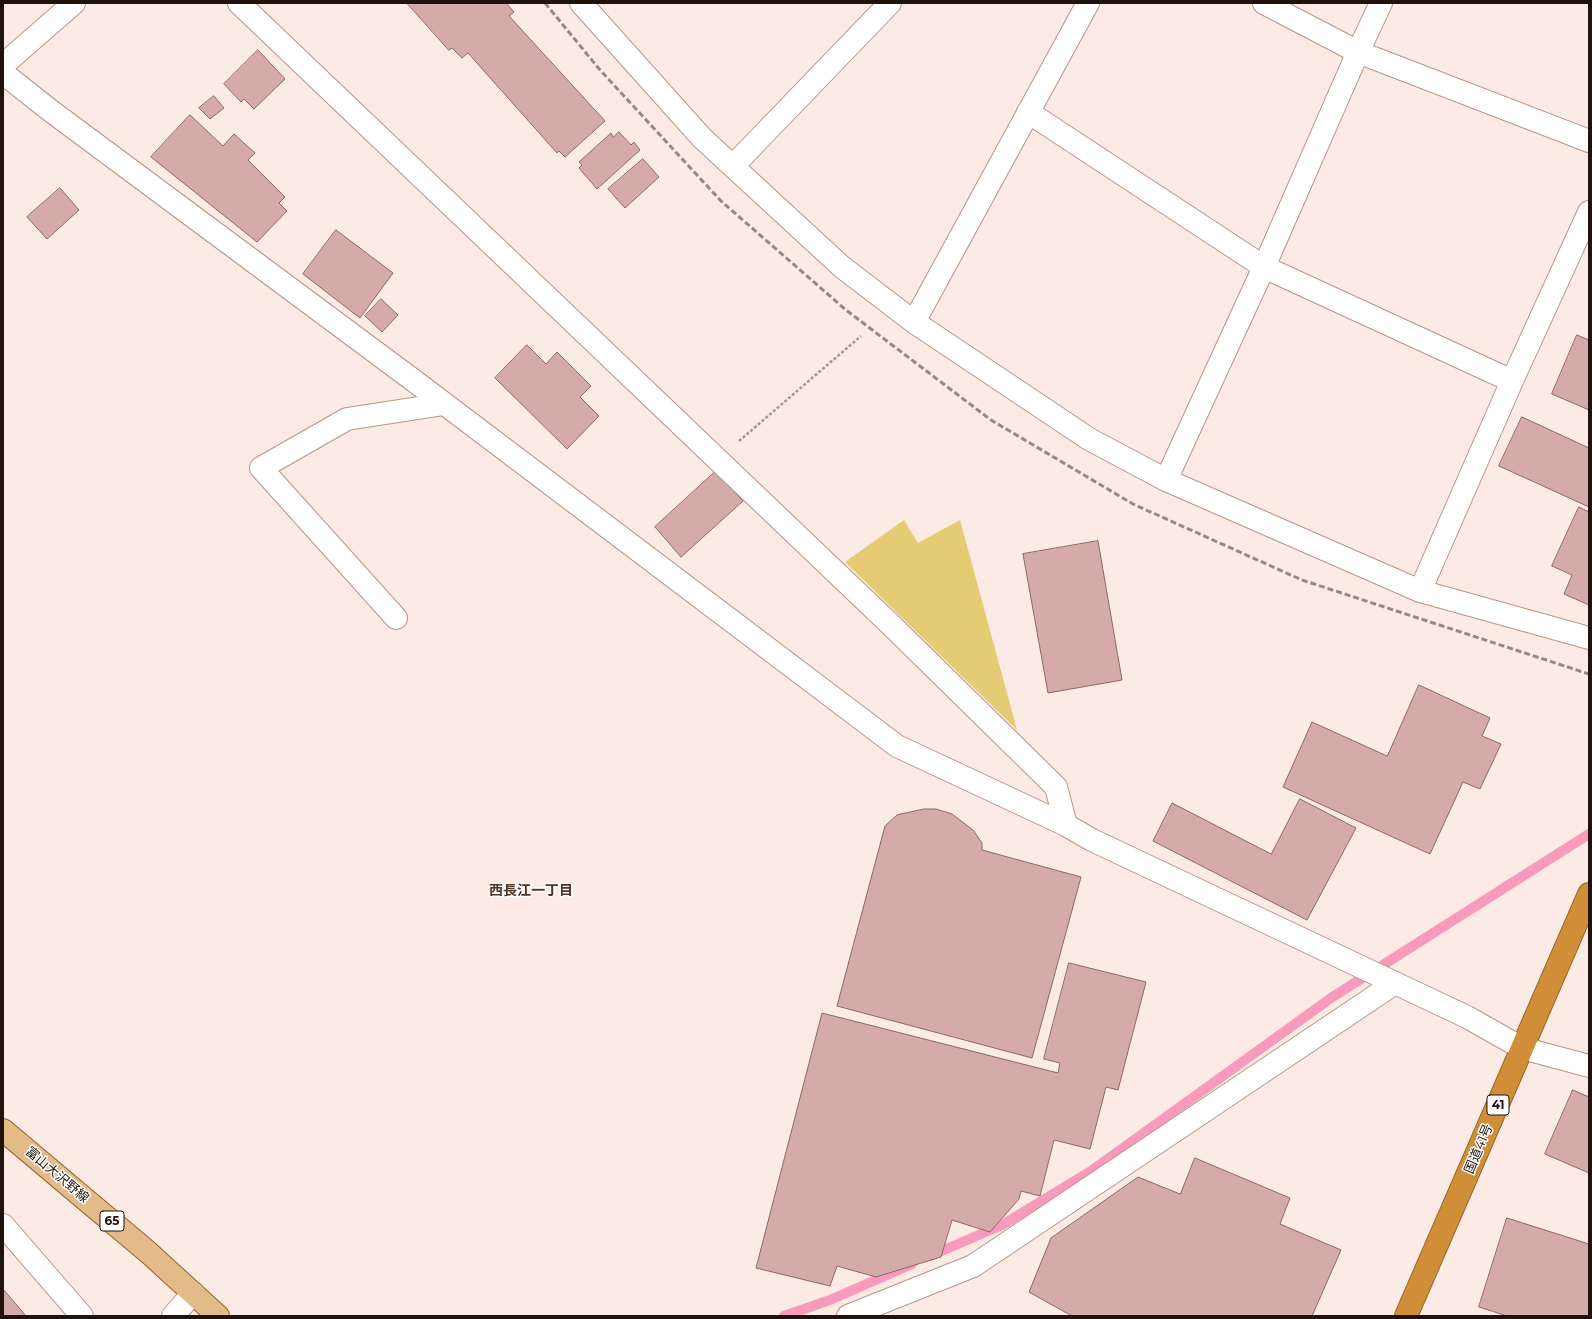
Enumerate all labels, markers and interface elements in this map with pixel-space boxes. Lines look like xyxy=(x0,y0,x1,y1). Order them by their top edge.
district label: 西長江一丁目 xyxy=(489,883,573,899)
road number: 41 xyxy=(1487,1095,1509,1115)
street label: 国道41号 xyxy=(1462,1122,1496,1176)
street label: 富山大沢野線 xyxy=(22,1144,92,1206)
road number: 65 xyxy=(100,1211,124,1231)

